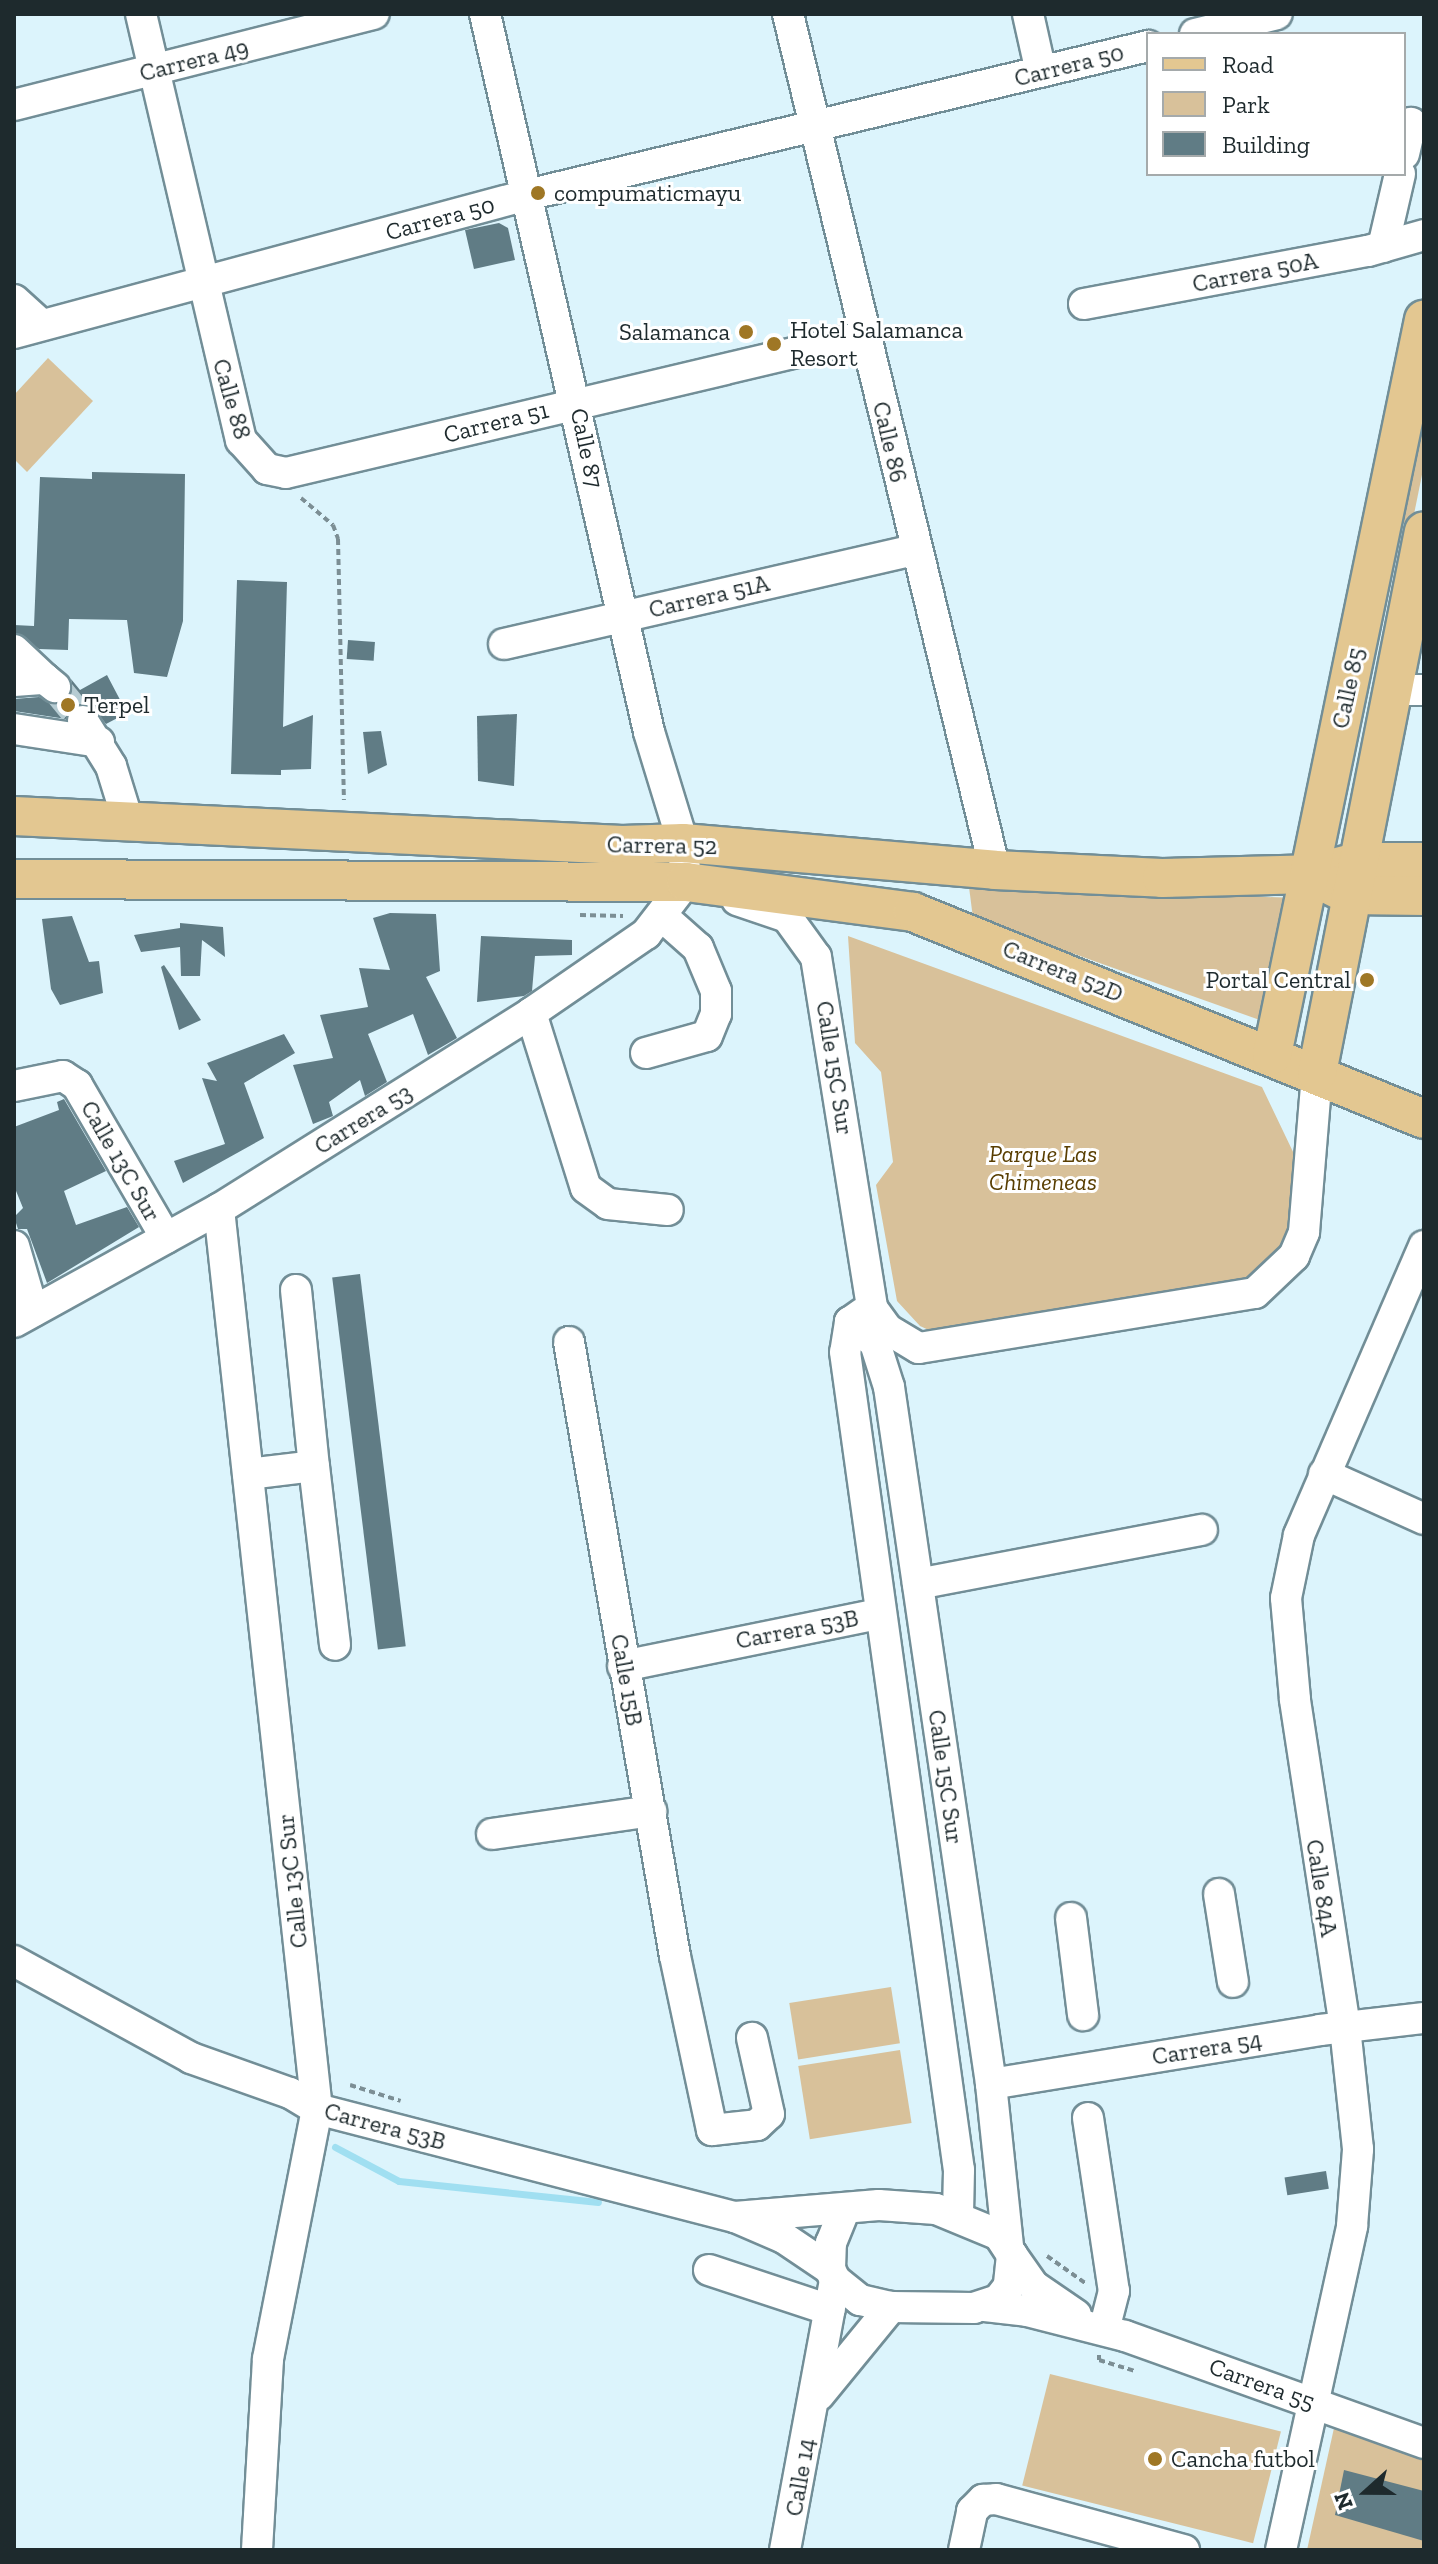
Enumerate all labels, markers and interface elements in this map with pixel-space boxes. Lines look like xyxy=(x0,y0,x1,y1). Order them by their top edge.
legend xyxy=(1146,32,1406,176)
street label: Carrera 49 xyxy=(137,33,251,87)
street label: Carrera 50 xyxy=(1011,38,1127,92)
text: Road xyxy=(1222,50,1274,79)
text: Park xyxy=(1222,90,1270,119)
text: Building xyxy=(1222,130,1310,159)
place label: compumaticmayu xyxy=(554,179,741,207)
marker: compumaticmayu xyxy=(529,184,547,202)
street label: Carrera 50 xyxy=(382,190,498,246)
street label: Carrera 50A xyxy=(1190,246,1320,298)
place label: Hotel Salamanca Resort xyxy=(790,316,963,372)
place label: Salamanca xyxy=(619,318,730,346)
marker: Salamanca xyxy=(737,323,755,341)
marker: Hotel Salamanca Resort xyxy=(765,335,783,353)
street label: Calle 88 xyxy=(207,355,257,443)
street label: Carrera 51 xyxy=(441,395,551,449)
street label: Calle 86 xyxy=(867,399,913,485)
street label: Calle 87 xyxy=(565,405,609,491)
street label: Carrera 51A xyxy=(646,568,772,624)
street label: Calle 85 xyxy=(1325,645,1371,731)
place label: Terpel xyxy=(84,691,150,719)
marker: Terpel xyxy=(59,696,77,714)
street label: Carrera 52 xyxy=(607,830,717,860)
street label: Carrera 52D xyxy=(999,934,1127,1008)
place label: Portal Central xyxy=(1206,966,1351,994)
marker: Portal Central xyxy=(1358,971,1376,989)
street label: Calle 15C Sur xyxy=(810,999,860,1137)
street label: Carrera 53 xyxy=(309,1078,417,1160)
street label: Calle 13C Sur xyxy=(75,1095,167,1227)
park label: Parque Las Chimeneas xyxy=(989,1140,1097,1196)
street label: Carrera 53B xyxy=(733,1603,861,1655)
street label: Calle 15B xyxy=(605,1632,649,1728)
street label: Calle 15C Sur xyxy=(922,1708,970,1846)
street label: Calle 13C Sur xyxy=(271,1812,313,1950)
street label: Calle 84A xyxy=(1300,1837,1344,1939)
street label: Carrera 54 xyxy=(1150,2025,1264,2071)
street label: Carrera 53B xyxy=(321,2096,449,2156)
street label: Carrera 55 xyxy=(1205,2352,1319,2416)
street label: Calle 14 xyxy=(779,2436,821,2518)
place label: Cancha futbol xyxy=(1171,2445,1315,2473)
marker: Cancha futbol xyxy=(1146,2450,1164,2468)
north arrow xyxy=(1326,2452,1406,2532)
text: N xyxy=(1328,2488,1359,2513)

